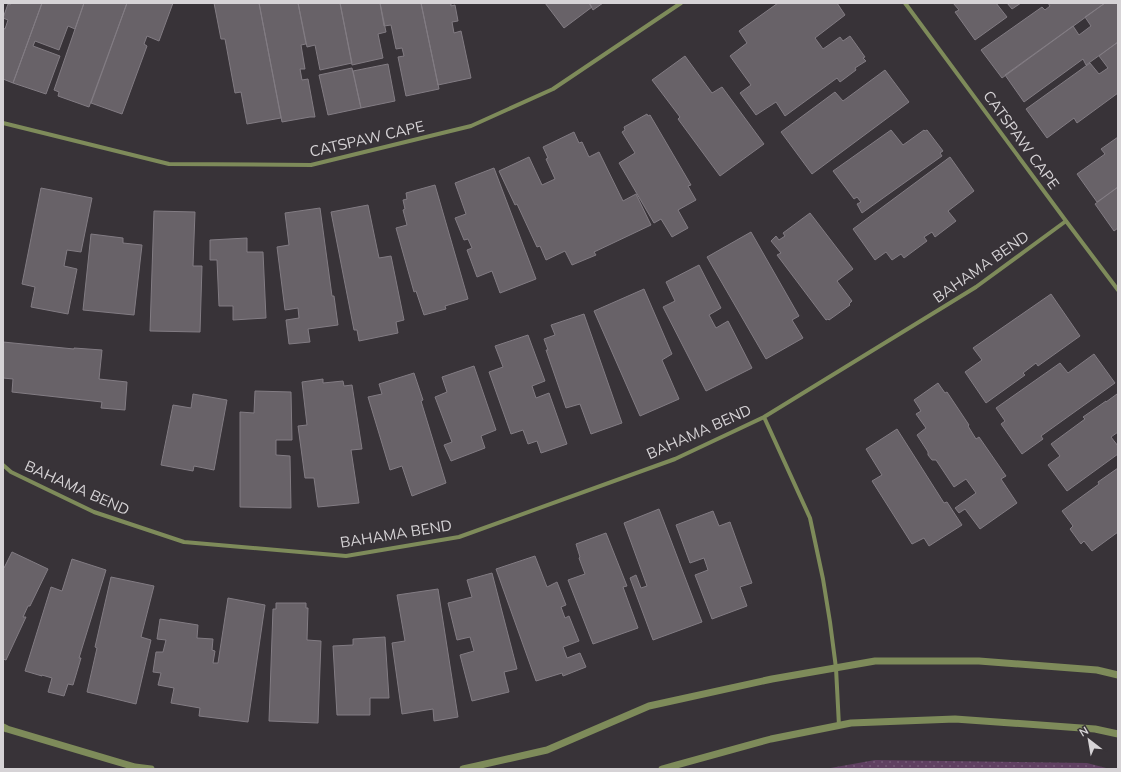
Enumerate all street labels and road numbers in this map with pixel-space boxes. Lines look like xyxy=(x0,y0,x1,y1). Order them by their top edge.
street label: CATSPAW CAPE xyxy=(979,87,1064,193)
street label: CATSPAW CAPE xyxy=(308,116,426,161)
street label: BAHAMA BEND xyxy=(929,226,1032,307)
street label: BAHAMA BEND xyxy=(643,400,754,463)
street label: BAHAMA BEND xyxy=(22,456,133,519)
street label: BAHAMA BEND xyxy=(339,515,453,552)

